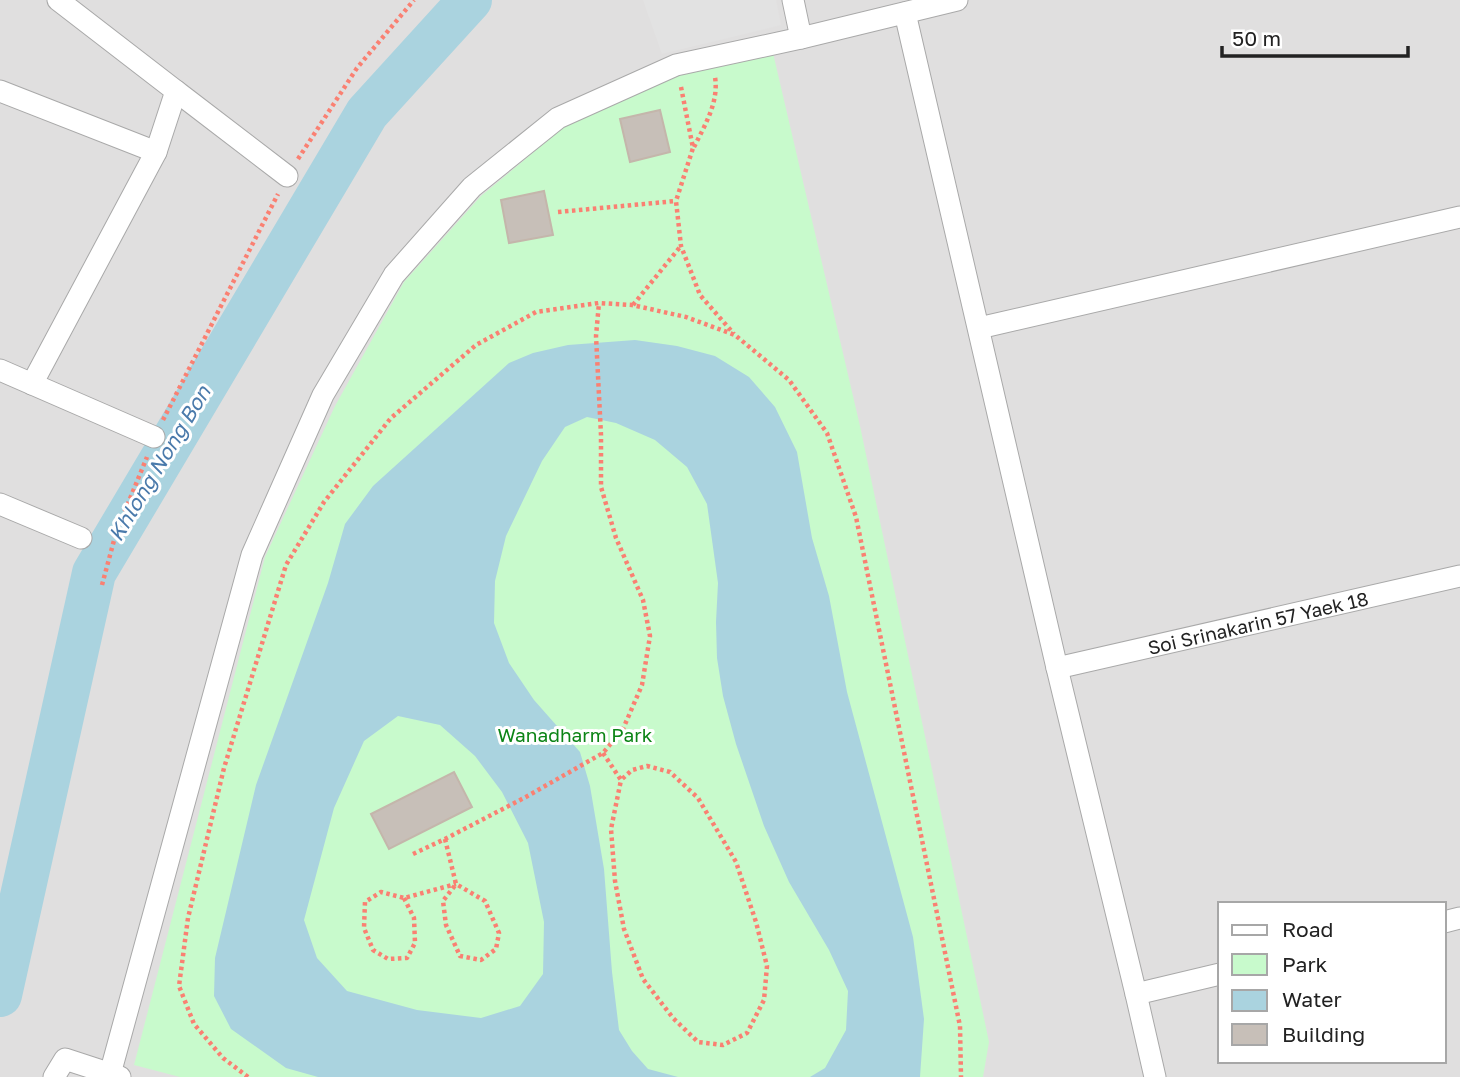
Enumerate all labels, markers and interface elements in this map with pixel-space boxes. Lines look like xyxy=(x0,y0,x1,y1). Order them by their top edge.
scale bar xyxy=(1222,14,1408,58)
text: 50 m xyxy=(1232,25,1281,51)
water label: Khlong Nong Bon xyxy=(102,380,216,545)
street label: Soi Srinakarin 57 Yaek 18 xyxy=(1145,586,1370,658)
park label: Wanadharm Park xyxy=(498,723,653,746)
legend xyxy=(1218,902,1446,1063)
text: Road xyxy=(1282,916,1333,942)
text: Park xyxy=(1282,951,1328,977)
text: Water xyxy=(1282,986,1342,1012)
text: Building xyxy=(1282,1021,1365,1047)

